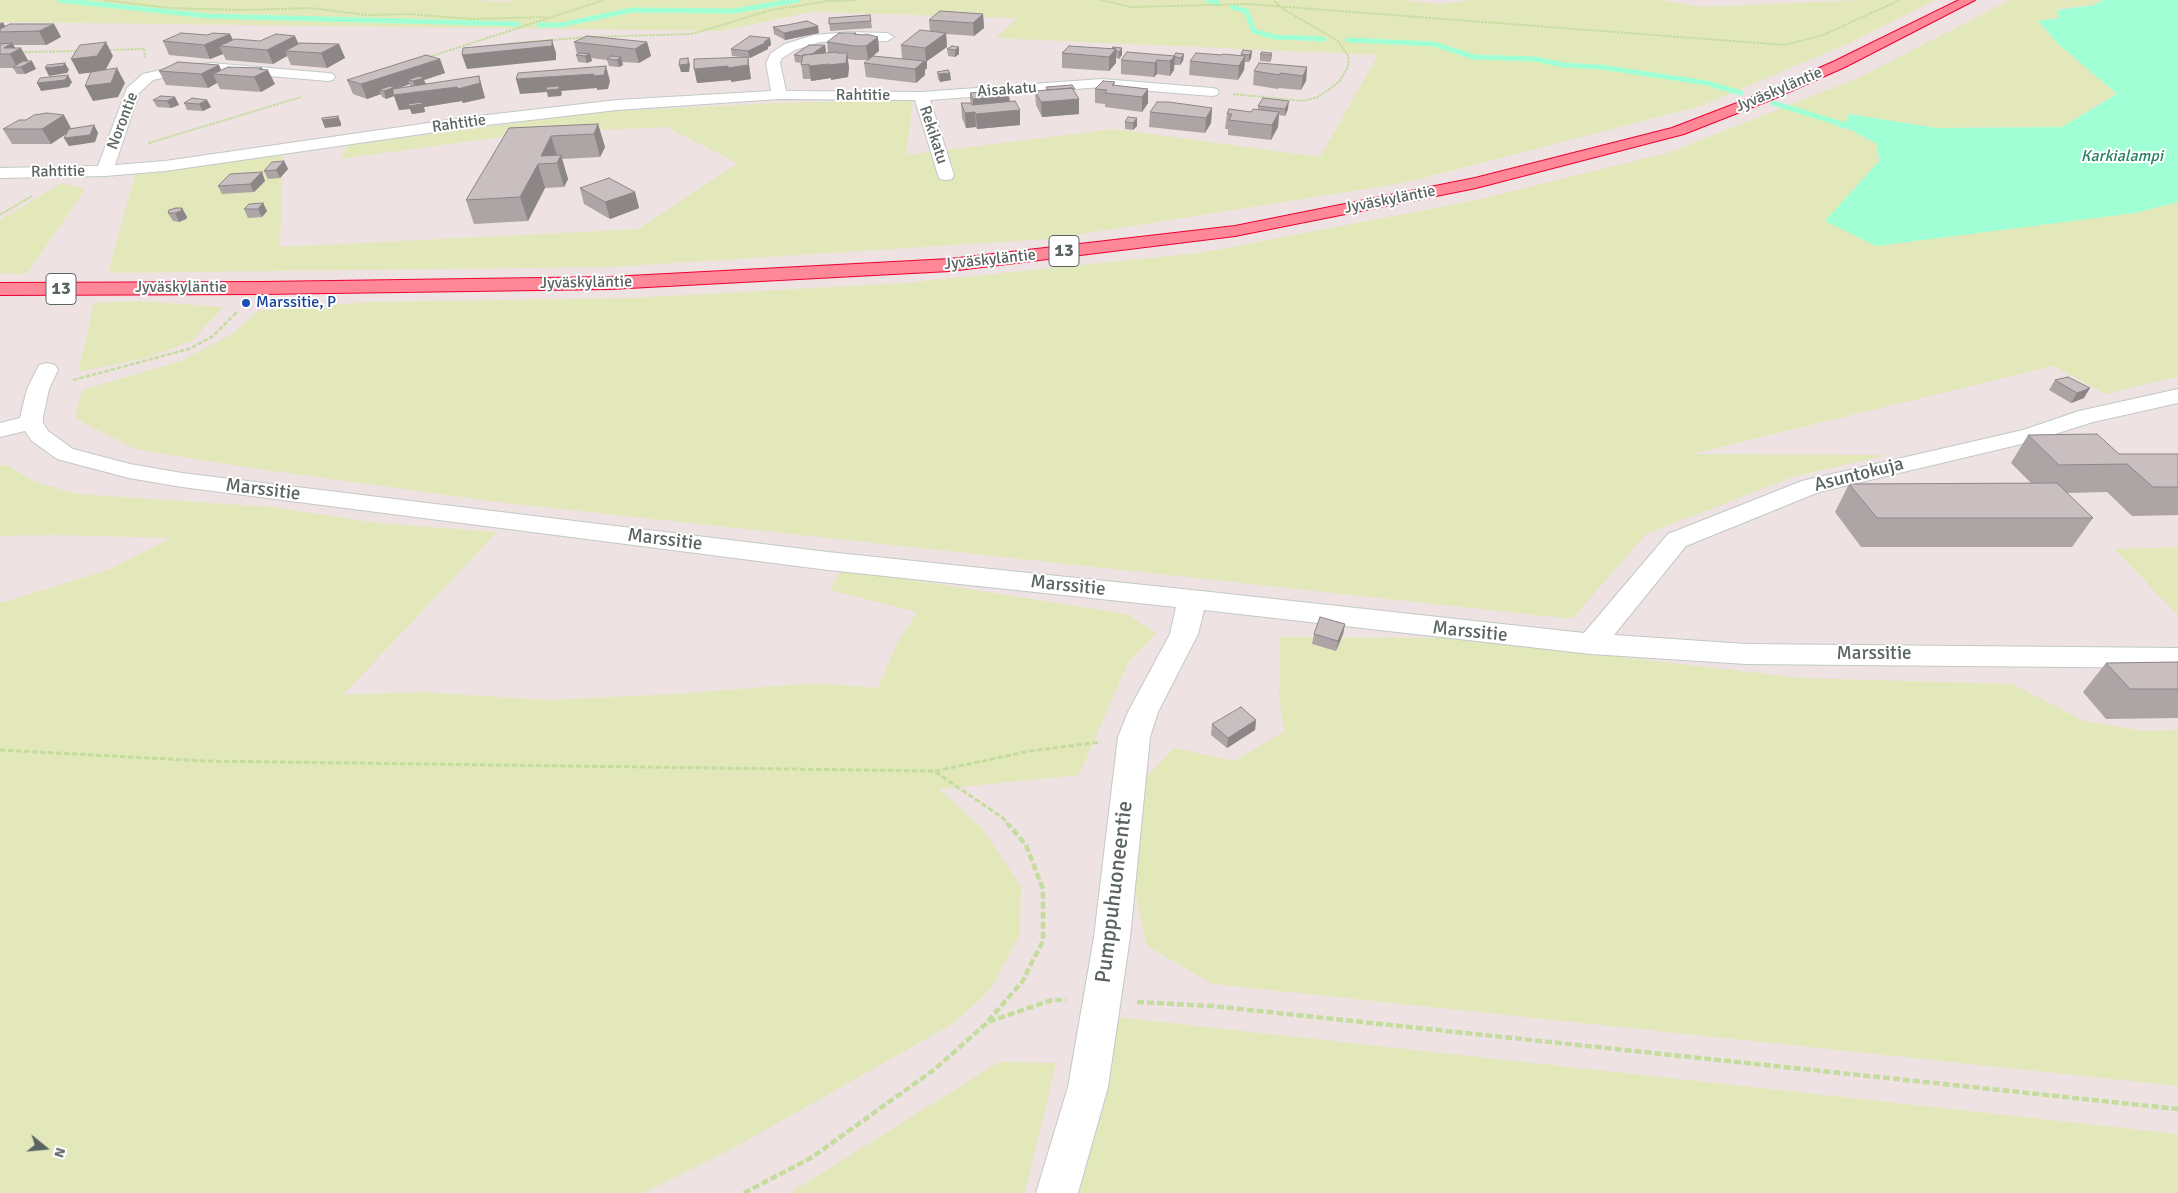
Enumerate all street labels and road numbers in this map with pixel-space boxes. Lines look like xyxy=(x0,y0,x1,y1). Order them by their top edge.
street label: Jyväskyläntie xyxy=(1733,63,1825,117)
street label: Aisakatu xyxy=(977,78,1037,102)
street label: Rahtitie xyxy=(836,86,890,106)
street label: Norontie xyxy=(103,90,143,152)
street label: Rekikatu xyxy=(915,104,951,166)
street label: Rahtitie xyxy=(431,111,487,137)
street label: Rahtitie xyxy=(31,162,85,182)
street label: Jyväskyläntie xyxy=(1343,182,1437,218)
road number: 13 xyxy=(1049,236,1079,266)
street label: Jyväskyläntie xyxy=(943,246,1037,274)
street label: Jyväskyläntie xyxy=(540,273,632,293)
road number: 13 xyxy=(46,274,76,304)
street label: Jyväskyläntie xyxy=(135,278,227,298)
street label: Asuntokuja xyxy=(1812,453,1906,497)
street label: Marssitie xyxy=(224,474,302,506)
street label: Marssitie xyxy=(626,524,704,556)
street label: Marssitie xyxy=(1029,571,1107,601)
street label: Marssitie xyxy=(1431,617,1509,647)
street label: Marssitie xyxy=(1836,643,1912,665)
street label: Pumppuhuoneentie xyxy=(1091,799,1139,985)

